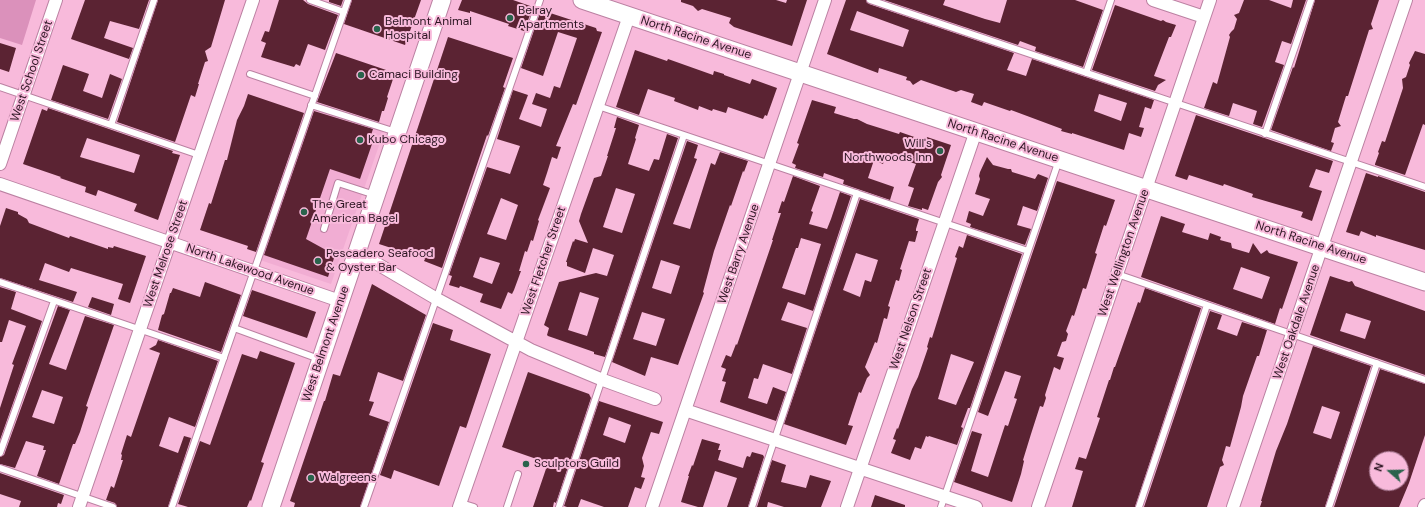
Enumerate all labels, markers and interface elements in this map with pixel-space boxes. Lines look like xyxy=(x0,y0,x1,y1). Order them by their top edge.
place label: Belray Apartments xyxy=(518,4,584,32)
marker: Belray Apartments xyxy=(505,13,515,23)
street label: North Racine Avenue xyxy=(639,13,753,63)
place label: Belmont Animal Hospital xyxy=(385,15,472,43)
street label: West School Street xyxy=(8,18,56,124)
marker: Belmont Animal Hospital xyxy=(372,24,382,34)
place label: Camaci Building xyxy=(369,68,458,82)
marker: Camaci Building xyxy=(356,70,366,80)
street label: North Racine Avenue xyxy=(946,116,1060,166)
place label: Kubo Chicago xyxy=(368,133,445,147)
marker: Kubo Chicago xyxy=(355,135,365,145)
place label: Will's Northwoods Inn xyxy=(844,137,932,165)
marker: Will's Northwoods Inn xyxy=(935,146,945,156)
street label: West Wellington Avenue xyxy=(1095,187,1153,319)
place label: The Great American Bagel xyxy=(312,198,398,226)
street label: West Melrose Street xyxy=(141,199,191,309)
street label: West Barry Avenue xyxy=(715,202,763,306)
street label: West Fletcher Street xyxy=(519,205,569,317)
marker: The Great American Bagel xyxy=(299,207,309,217)
street label: North Racine Avenue xyxy=(1254,218,1368,268)
street label: North Lakewood Avenue xyxy=(184,241,316,299)
place label: Pescadero Seafood & Oyster Bar xyxy=(326,247,434,275)
marker: Pescadero Seafood & Oyster Bar xyxy=(313,256,323,266)
street label: West Oakdale Avenue xyxy=(1271,263,1323,381)
street label: West Nelson Street xyxy=(887,266,935,372)
street label: West Belmont Avenue xyxy=(299,284,353,404)
north arrow xyxy=(1369,451,1409,491)
place label: Sculptors Guild xyxy=(534,457,619,471)
marker: Sculptors Guild xyxy=(521,459,531,469)
text: N xyxy=(1371,461,1387,473)
place label: Walgreens xyxy=(319,471,377,485)
marker: Walgreens xyxy=(306,473,316,483)

